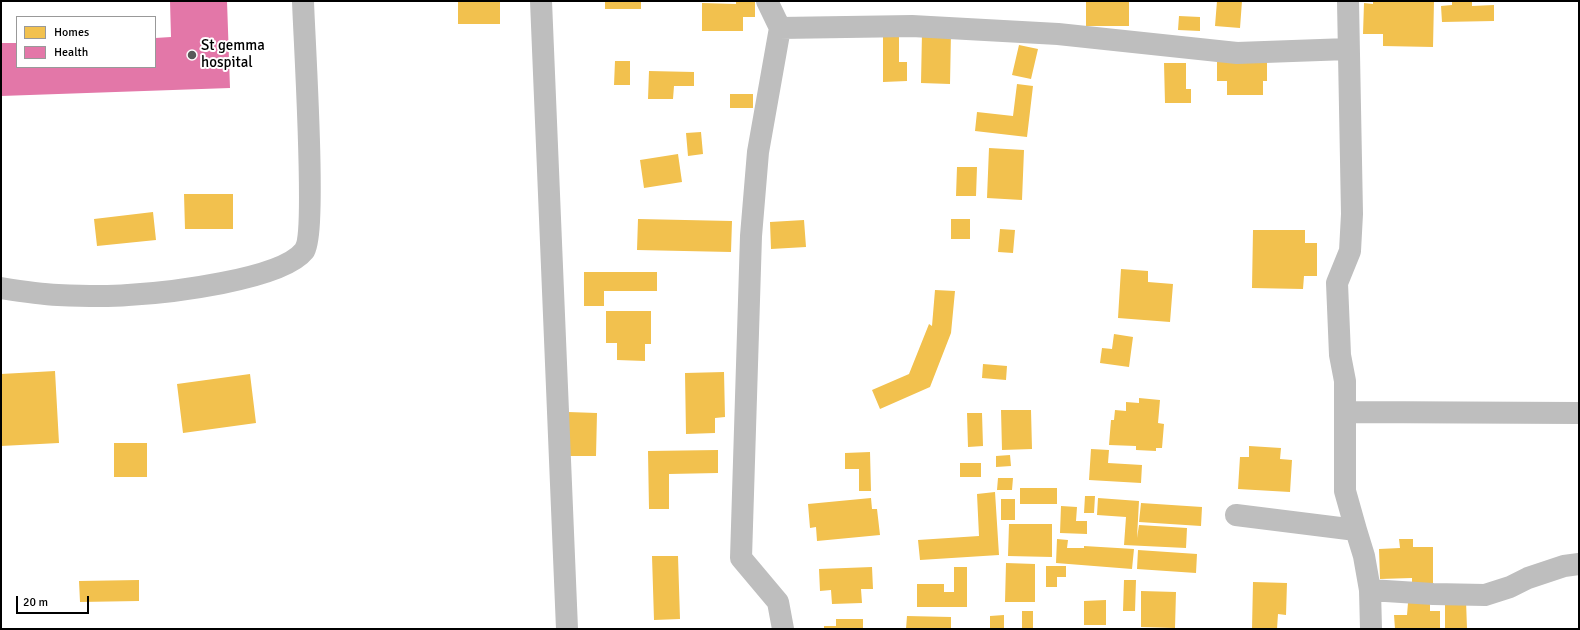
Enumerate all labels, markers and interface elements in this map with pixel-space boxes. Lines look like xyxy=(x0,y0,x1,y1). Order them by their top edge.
legend xyxy=(16,16,156,68)
text: Homes xyxy=(54,25,89,40)
place label: St gemma hospital xyxy=(201,37,265,72)
text: Health xyxy=(54,45,88,60)
marker: St gemma hospital xyxy=(186,49,198,61)
scale bar xyxy=(18,588,91,614)
text: 20 m xyxy=(23,595,48,610)

